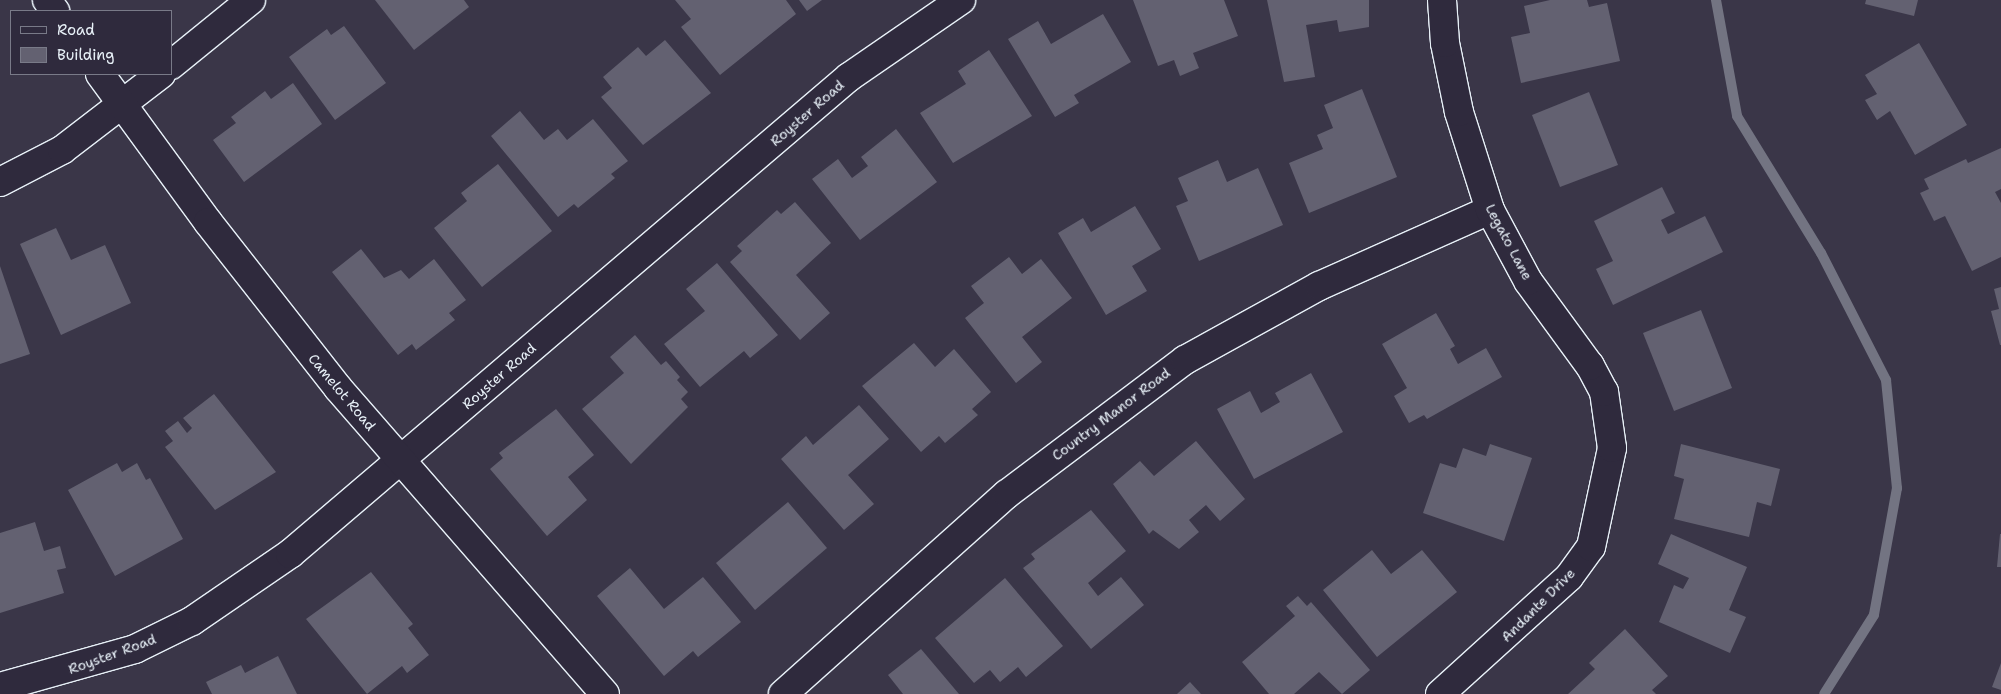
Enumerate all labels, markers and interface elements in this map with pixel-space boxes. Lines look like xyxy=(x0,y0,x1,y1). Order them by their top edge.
legend xyxy=(10,10,172,75)
text: Road xyxy=(57,20,95,40)
text: Building xyxy=(57,45,114,65)
street label: Royster Road xyxy=(767,76,847,150)
street label: Legato Lane xyxy=(1482,201,1536,283)
street label: Royster Road xyxy=(459,339,539,413)
street label: Camelot Road xyxy=(305,350,379,434)
street label: Country Manor Road xyxy=(1049,364,1173,464)
street label: Andante Drive xyxy=(1498,565,1578,645)
street label: Royster Road xyxy=(66,630,158,678)

